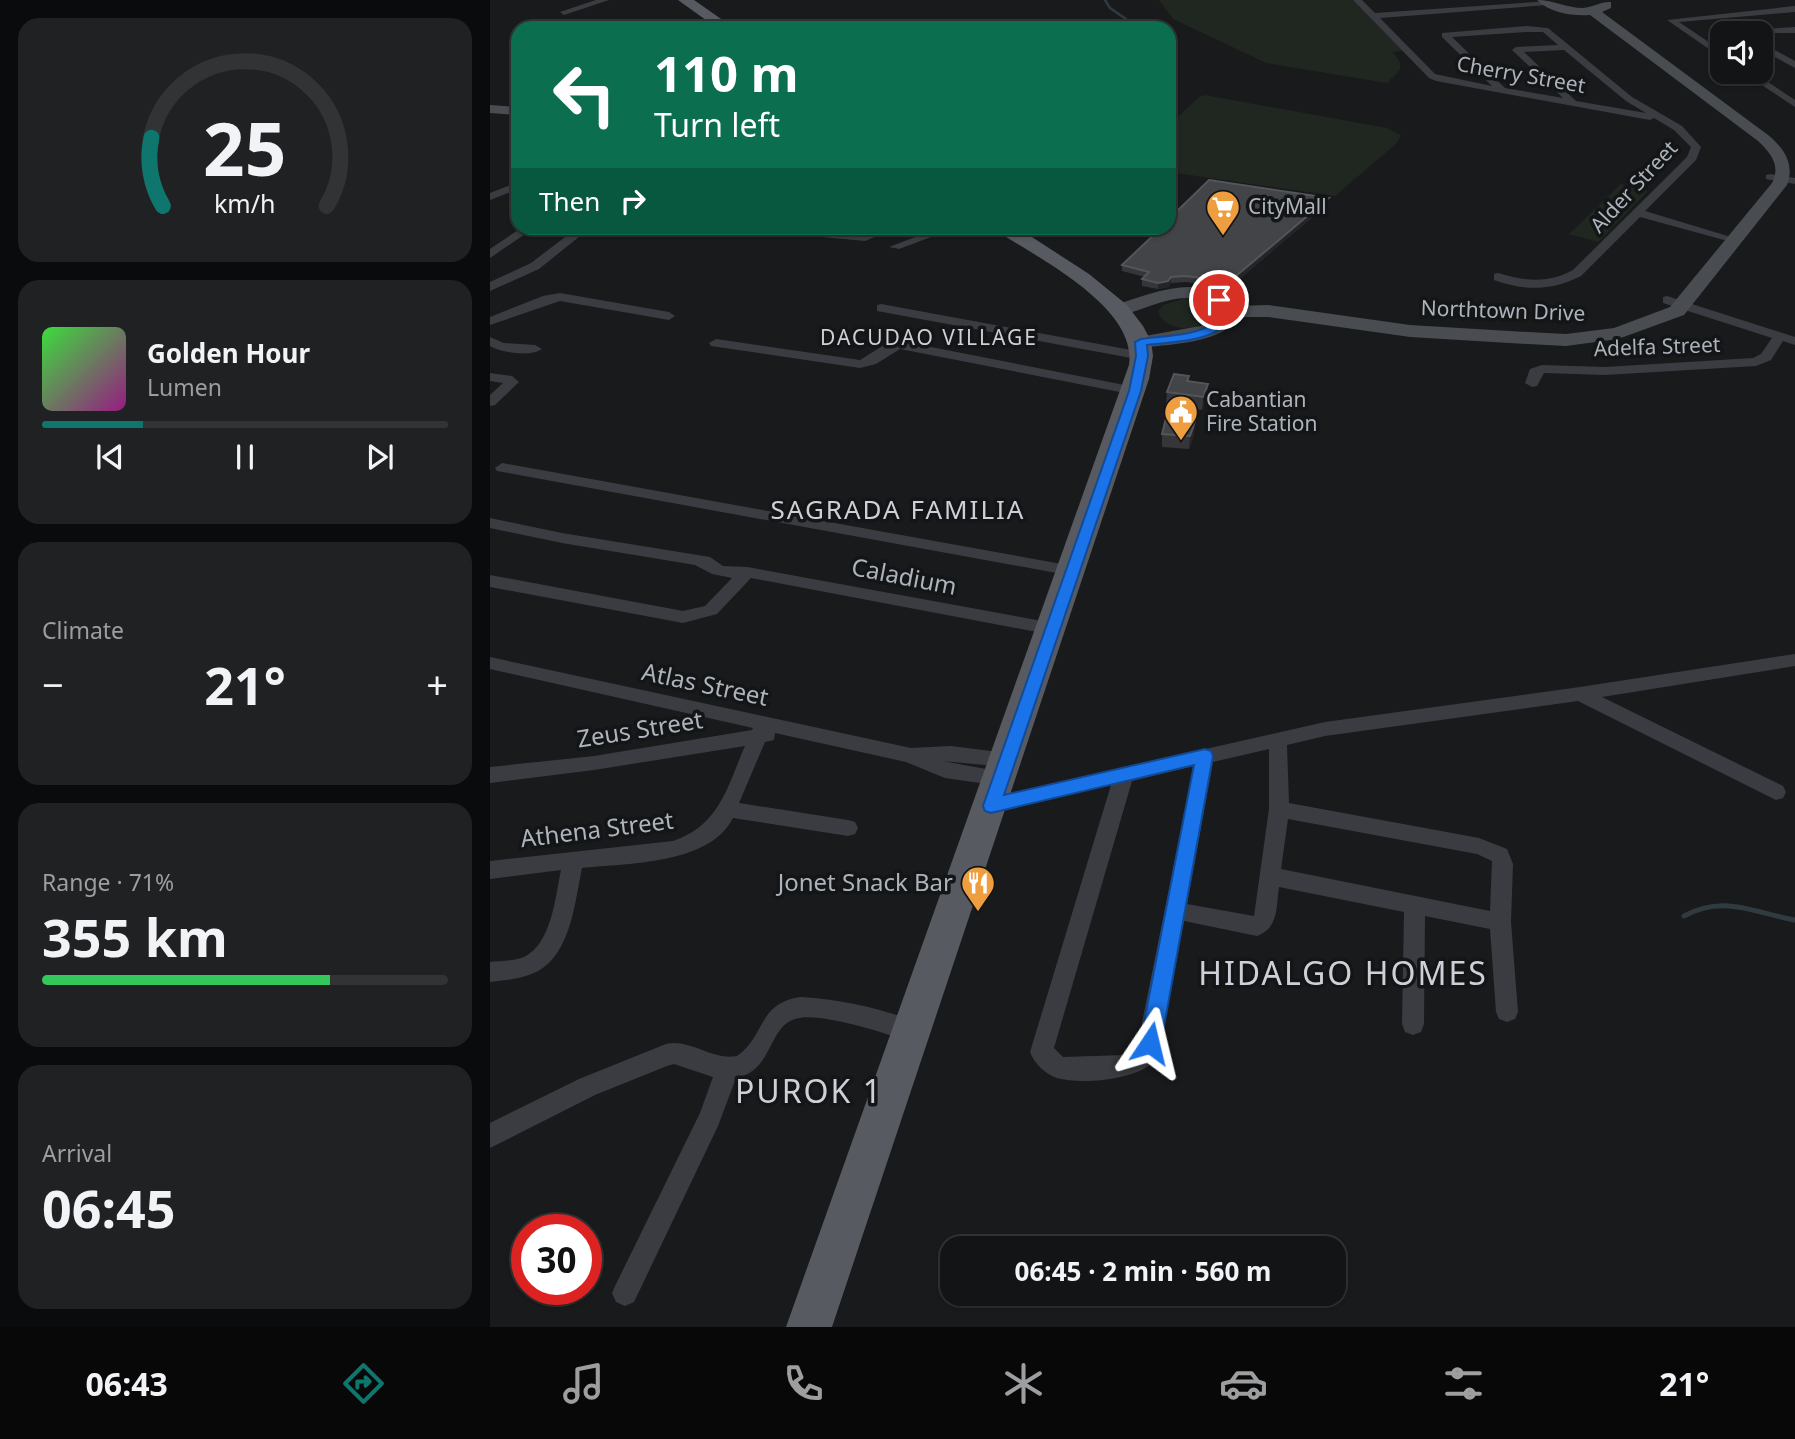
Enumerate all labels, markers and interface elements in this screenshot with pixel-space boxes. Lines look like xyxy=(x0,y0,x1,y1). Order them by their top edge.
map controls xyxy=(1710,21,1773,84)
button: sound xyxy=(1710,21,1773,84)
text: 110 m xyxy=(654,40,799,106)
icon: left xyxy=(539,49,630,140)
street label: Cherry Street xyxy=(1455,49,1588,99)
text: 25 xyxy=(203,98,287,197)
text: Turn left xyxy=(654,103,780,146)
street label: Alder Street xyxy=(1583,134,1683,238)
icon: right xyxy=(614,182,652,220)
text: Then xyxy=(539,183,600,219)
text: km/h xyxy=(214,186,276,220)
supermarket icon: CityMall xyxy=(1204,188,1242,237)
place label: CityMall xyxy=(1248,192,1327,220)
pin xyxy=(1189,270,1249,330)
icon: arrive xyxy=(1200,281,1238,319)
street label: Northtown Drive xyxy=(1420,293,1586,327)
district label: DACUDAO VILLAGE xyxy=(820,323,1038,351)
street label: Adelfa Street xyxy=(1593,330,1721,362)
text: Golden Hour xyxy=(147,335,310,371)
text: Lumen xyxy=(147,371,222,403)
place label: Cabantian Fire Station xyxy=(1206,385,1317,437)
public building icon: Cabantian Fire Station xyxy=(1162,393,1200,442)
icon: previous xyxy=(91,438,129,476)
icon: pause xyxy=(226,438,264,476)
icon: next xyxy=(361,438,399,476)
district label: SAGRADA FAMILIA xyxy=(771,491,1025,527)
street label: Caladium xyxy=(849,549,960,602)
text: Climate xyxy=(42,614,124,646)
text: 21° xyxy=(204,649,286,720)
street label: Atlas Street xyxy=(639,654,772,713)
text: − xyxy=(42,658,64,710)
text: + xyxy=(426,658,448,710)
street label: Zeus Street xyxy=(575,702,705,755)
street label: Athena Street xyxy=(518,803,676,854)
restaurant icon: Jonet Snack Bar xyxy=(959,864,997,913)
place label: Jonet Snack Bar xyxy=(776,865,953,898)
text: Range · 71% xyxy=(42,866,174,898)
text: 355 km xyxy=(42,901,228,972)
district label: HIDALGO HOMES xyxy=(1198,951,1488,994)
position arrow xyxy=(1113,1006,1187,1080)
district label: PUROK 1 xyxy=(735,1069,883,1112)
text: Arrival xyxy=(42,1137,112,1169)
text: 06:45 xyxy=(42,1172,176,1243)
speed limit sign: 30 xyxy=(511,1214,602,1305)
text: 06:45 · 2 min · 560 m xyxy=(1015,1253,1271,1289)
icon: directions xyxy=(339,1359,388,1408)
icon: music xyxy=(559,1359,608,1408)
icon: phone xyxy=(779,1359,828,1408)
icon: climate xyxy=(999,1359,1048,1408)
icon: car xyxy=(1219,1359,1268,1408)
icon: filters xyxy=(1439,1359,1488,1408)
text: 06:43 xyxy=(86,1362,168,1405)
text: 21° xyxy=(1659,1362,1709,1405)

